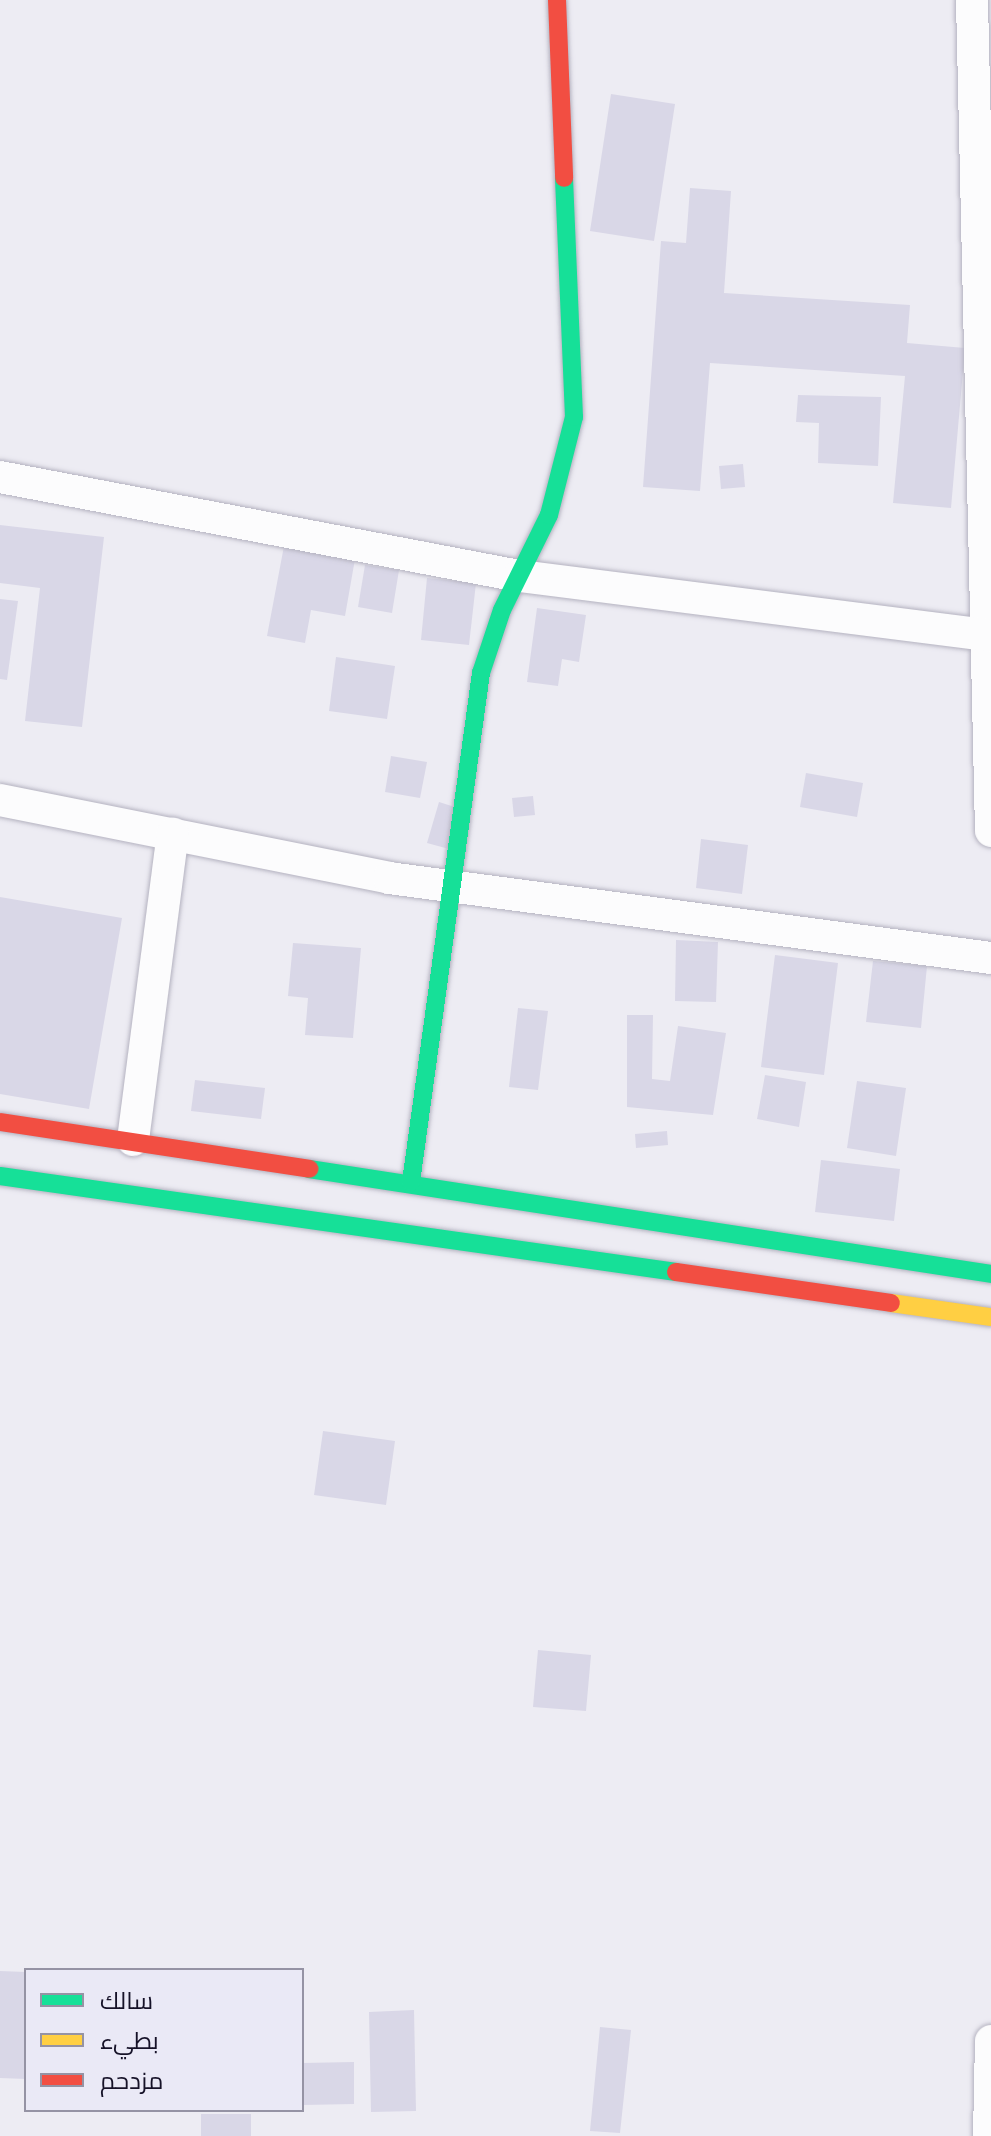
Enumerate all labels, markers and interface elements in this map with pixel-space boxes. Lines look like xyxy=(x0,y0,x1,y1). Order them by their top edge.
legend xyxy=(24,1968,304,2112)
text: سالك xyxy=(100,1987,153,2014)
text: بطيء xyxy=(100,2027,159,2054)
text: مزدحم xyxy=(100,2067,163,2094)

